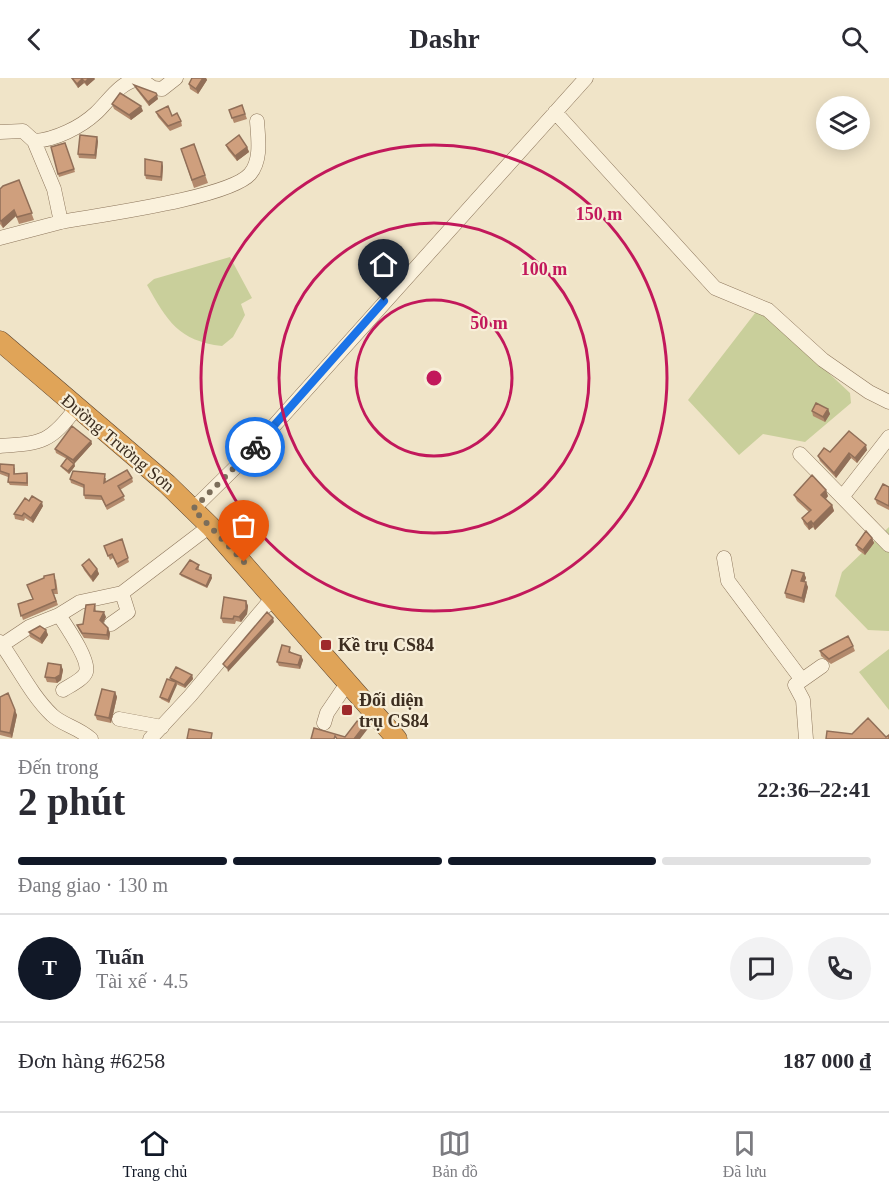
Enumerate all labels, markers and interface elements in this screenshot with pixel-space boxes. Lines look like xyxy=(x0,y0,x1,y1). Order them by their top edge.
icon: back xyxy=(18,23,51,56)
icon: search xyxy=(838,23,871,56)
text: Dashr xyxy=(409,24,480,54)
map controls xyxy=(816,96,870,150)
button: layers xyxy=(816,96,870,150)
text: 150 m xyxy=(576,204,622,224)
pin xyxy=(358,239,409,301)
icon: home xyxy=(367,248,400,281)
text: 100 m xyxy=(521,259,567,279)
text: 50 m xyxy=(470,313,508,333)
centre of rings xyxy=(424,368,444,388)
street label: Đường Trường Sơn xyxy=(58,390,178,496)
courier xyxy=(225,417,285,477)
icon: bike xyxy=(239,431,272,464)
pin xyxy=(218,500,269,562)
icon: bag xyxy=(227,509,260,542)
place label: Kề trụ CS84 xyxy=(338,635,434,655)
marker: Kề trụ CS84 xyxy=(319,638,333,652)
place label: Đối diện trụ CS84 xyxy=(359,690,429,731)
marker: Đối diện trụ CS84 xyxy=(340,703,354,717)
text: Đến trong xyxy=(18,756,99,778)
text: 22:36–22:41 xyxy=(757,777,871,802)
text: 2 phút xyxy=(18,780,125,823)
text: Đang giao · 130 m xyxy=(18,874,168,896)
button: chat xyxy=(730,937,793,1000)
button: phone xyxy=(808,937,871,1000)
text: Tuấn xyxy=(96,944,144,969)
text: T xyxy=(42,955,57,980)
text: Tài xế · 4.5 xyxy=(96,970,188,992)
text: Đơn hàng #6258 xyxy=(18,1048,165,1073)
text: 187 000 ₫ xyxy=(783,1048,871,1073)
tab: Trang chủ xyxy=(122,1127,187,1181)
tab: Bản đồ xyxy=(432,1127,478,1181)
tab: Đã lưu xyxy=(723,1127,767,1181)

